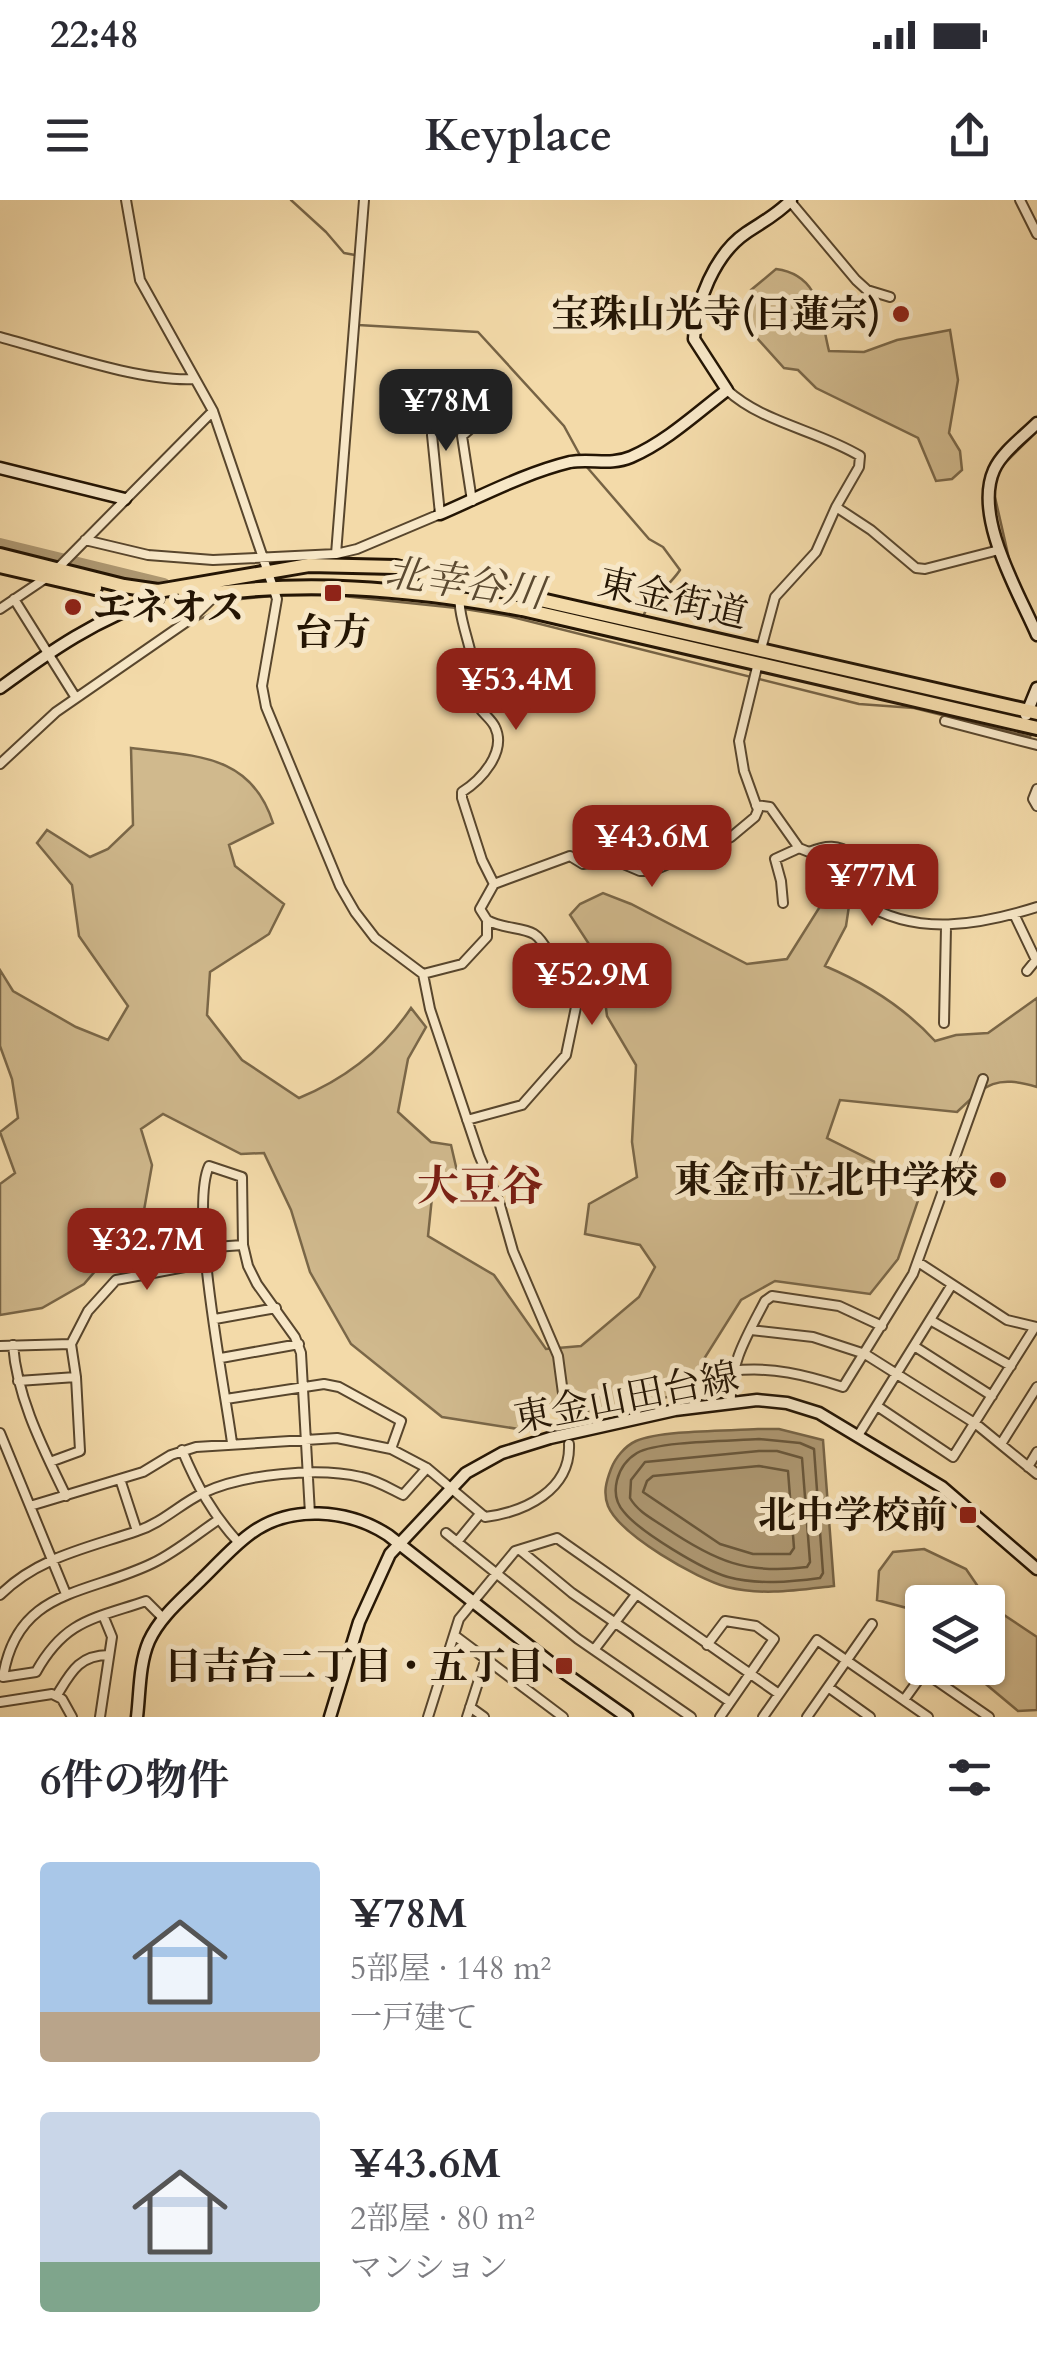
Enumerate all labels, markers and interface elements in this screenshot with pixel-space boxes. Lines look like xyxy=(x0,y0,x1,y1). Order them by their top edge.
text: 22:48 xyxy=(50,9,139,61)
text: Keyplace xyxy=(425,105,612,166)
icon: menu xyxy=(40,108,95,163)
icon: share xyxy=(942,108,997,163)
place label: 宝珠山光寺(日蓮宗) xyxy=(551,289,881,341)
marker: 宝珠山光寺(日蓮宗) xyxy=(890,303,912,325)
pin: ¥78M xyxy=(387,369,505,454)
text: ¥78M xyxy=(401,379,491,423)
water label: 北幸谷川 xyxy=(382,545,552,622)
street label: 東金街道 xyxy=(593,557,753,641)
place label: エネオス xyxy=(93,582,245,634)
marker: 台方 xyxy=(322,582,344,604)
marker: エネオス xyxy=(62,596,84,618)
place label: 台方 xyxy=(295,607,371,659)
pin: ¥53.4M xyxy=(435,648,597,733)
text: ¥53.4M xyxy=(458,658,574,702)
pin: ¥43.6M xyxy=(571,805,733,890)
text: ¥43.6M xyxy=(594,815,710,859)
pin: ¥77M xyxy=(813,844,931,929)
text: ¥77M xyxy=(827,854,917,898)
pin: ¥52.9M xyxy=(511,943,673,1028)
text: ¥52.9M xyxy=(534,953,650,997)
place label: 東金市立北中学校 xyxy=(674,1155,978,1207)
district label: 大豆谷 xyxy=(417,1158,543,1215)
marker: 東金市立北中学校 xyxy=(987,1169,1009,1191)
pin: ¥32.7M xyxy=(66,1208,228,1293)
text: ¥32.7M xyxy=(89,1218,205,1262)
street label: 東金山田台線 xyxy=(509,1351,743,1445)
place label: 北中学校前 xyxy=(758,1490,948,1542)
marker: 北中学校前 xyxy=(957,1504,979,1526)
map controls xyxy=(905,1585,1005,1685)
button: layers xyxy=(905,1585,1005,1685)
place label: 日吉台二丁目・五丁目 xyxy=(164,1641,544,1693)
marker: 日吉台二丁目・五丁目 xyxy=(553,1655,575,1677)
icon: filters xyxy=(942,1750,997,1805)
text: 6件の物件 xyxy=(40,1752,230,1809)
text: ¥78M xyxy=(350,1885,467,1942)
icon: home xyxy=(120,1902,240,2022)
text: 5部屋 · 148 m² xyxy=(350,1947,551,1991)
text: 一戸建て xyxy=(350,1996,478,2040)
text: ¥43.6M xyxy=(350,2135,501,2192)
icon: home xyxy=(120,2152,240,2272)
text: 2部屋 · 80 m² xyxy=(350,2197,535,2241)
text: マンション xyxy=(350,2246,509,2290)

